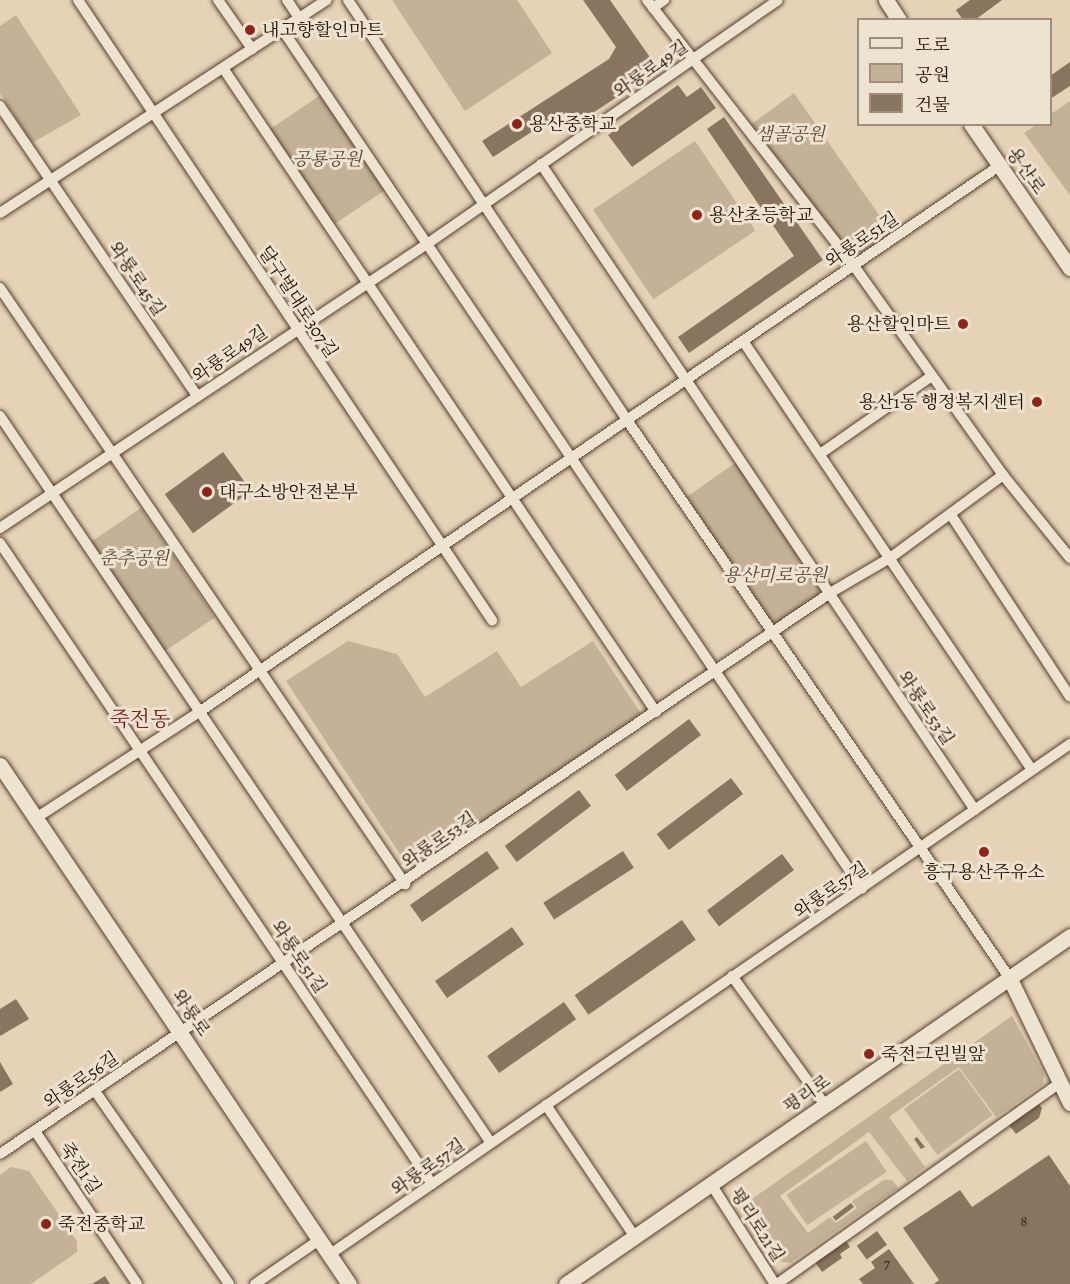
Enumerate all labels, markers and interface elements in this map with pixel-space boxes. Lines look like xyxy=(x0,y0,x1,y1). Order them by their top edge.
legend xyxy=(857,18,1052,126)
place label: 내고향할인마트 xyxy=(262,19,384,41)
marker: 내고향할인마트 xyxy=(243,23,257,37)
text: 도로 xyxy=(915,33,950,57)
street label: 와룡로49길 xyxy=(610,36,692,102)
text: 공원 xyxy=(915,63,950,87)
text: 건물 xyxy=(915,93,950,117)
place label: 용산중학교 xyxy=(529,113,616,135)
marker: 용산중학교 xyxy=(510,117,524,131)
park label: 샘골공원 xyxy=(755,123,825,145)
street label: 용산로 xyxy=(1002,143,1050,199)
park label: 공룡공원 xyxy=(292,148,362,170)
place label: 용산초등학교 xyxy=(709,204,813,226)
marker: 용산초등학교 xyxy=(690,208,704,222)
street label: 와룡로51길 xyxy=(821,208,903,272)
street label: 와룡로45길 xyxy=(104,238,170,320)
street label: 달구벌대로307길 xyxy=(254,242,342,362)
place label: 용산할인마트 xyxy=(847,313,951,335)
marker: 용산할인마트 xyxy=(956,317,970,331)
street label: 와룡로49길 xyxy=(188,321,272,387)
place label: 용산1동 행정복지센터 xyxy=(859,391,1025,413)
marker: 용산1동 행정복지센터 xyxy=(1030,395,1044,409)
place label: 대구소방안전본부 xyxy=(219,481,358,503)
marker: 대구소방안전본부 xyxy=(200,485,214,499)
park label: 춘추공원 xyxy=(99,547,169,569)
park label: 용산미로공원 xyxy=(723,564,827,586)
street label: 와룡로53길 xyxy=(893,667,959,749)
district label: 죽전동 xyxy=(110,706,170,732)
street label: 와룡로53길 xyxy=(398,807,480,873)
marker: 흥구용산주유소 xyxy=(977,845,991,859)
street label: 와룡로57길 xyxy=(790,857,872,923)
place label: 흥구용산주유소 xyxy=(923,861,1045,883)
street label: 와룡로51길 xyxy=(267,916,331,998)
street label: 와룡로 xyxy=(167,985,215,1041)
place label: 죽전그린빌앞 xyxy=(881,1043,985,1065)
street label: 와룡로56길 xyxy=(39,1047,123,1113)
marker: 죽전그린빌앞 xyxy=(862,1047,876,1061)
street label: 평리로 xyxy=(779,1070,835,1118)
street label: 와룡로57길 xyxy=(387,1134,469,1200)
street label: 죽전1길 xyxy=(55,1138,105,1198)
street label: 평리로21길 xyxy=(725,1184,789,1266)
place label: 죽전중학교 xyxy=(58,1213,145,1235)
house number: 8 xyxy=(1020,1213,1028,1231)
marker: 죽전중학교 xyxy=(39,1217,53,1231)
house number: 7 xyxy=(884,1256,890,1274)

